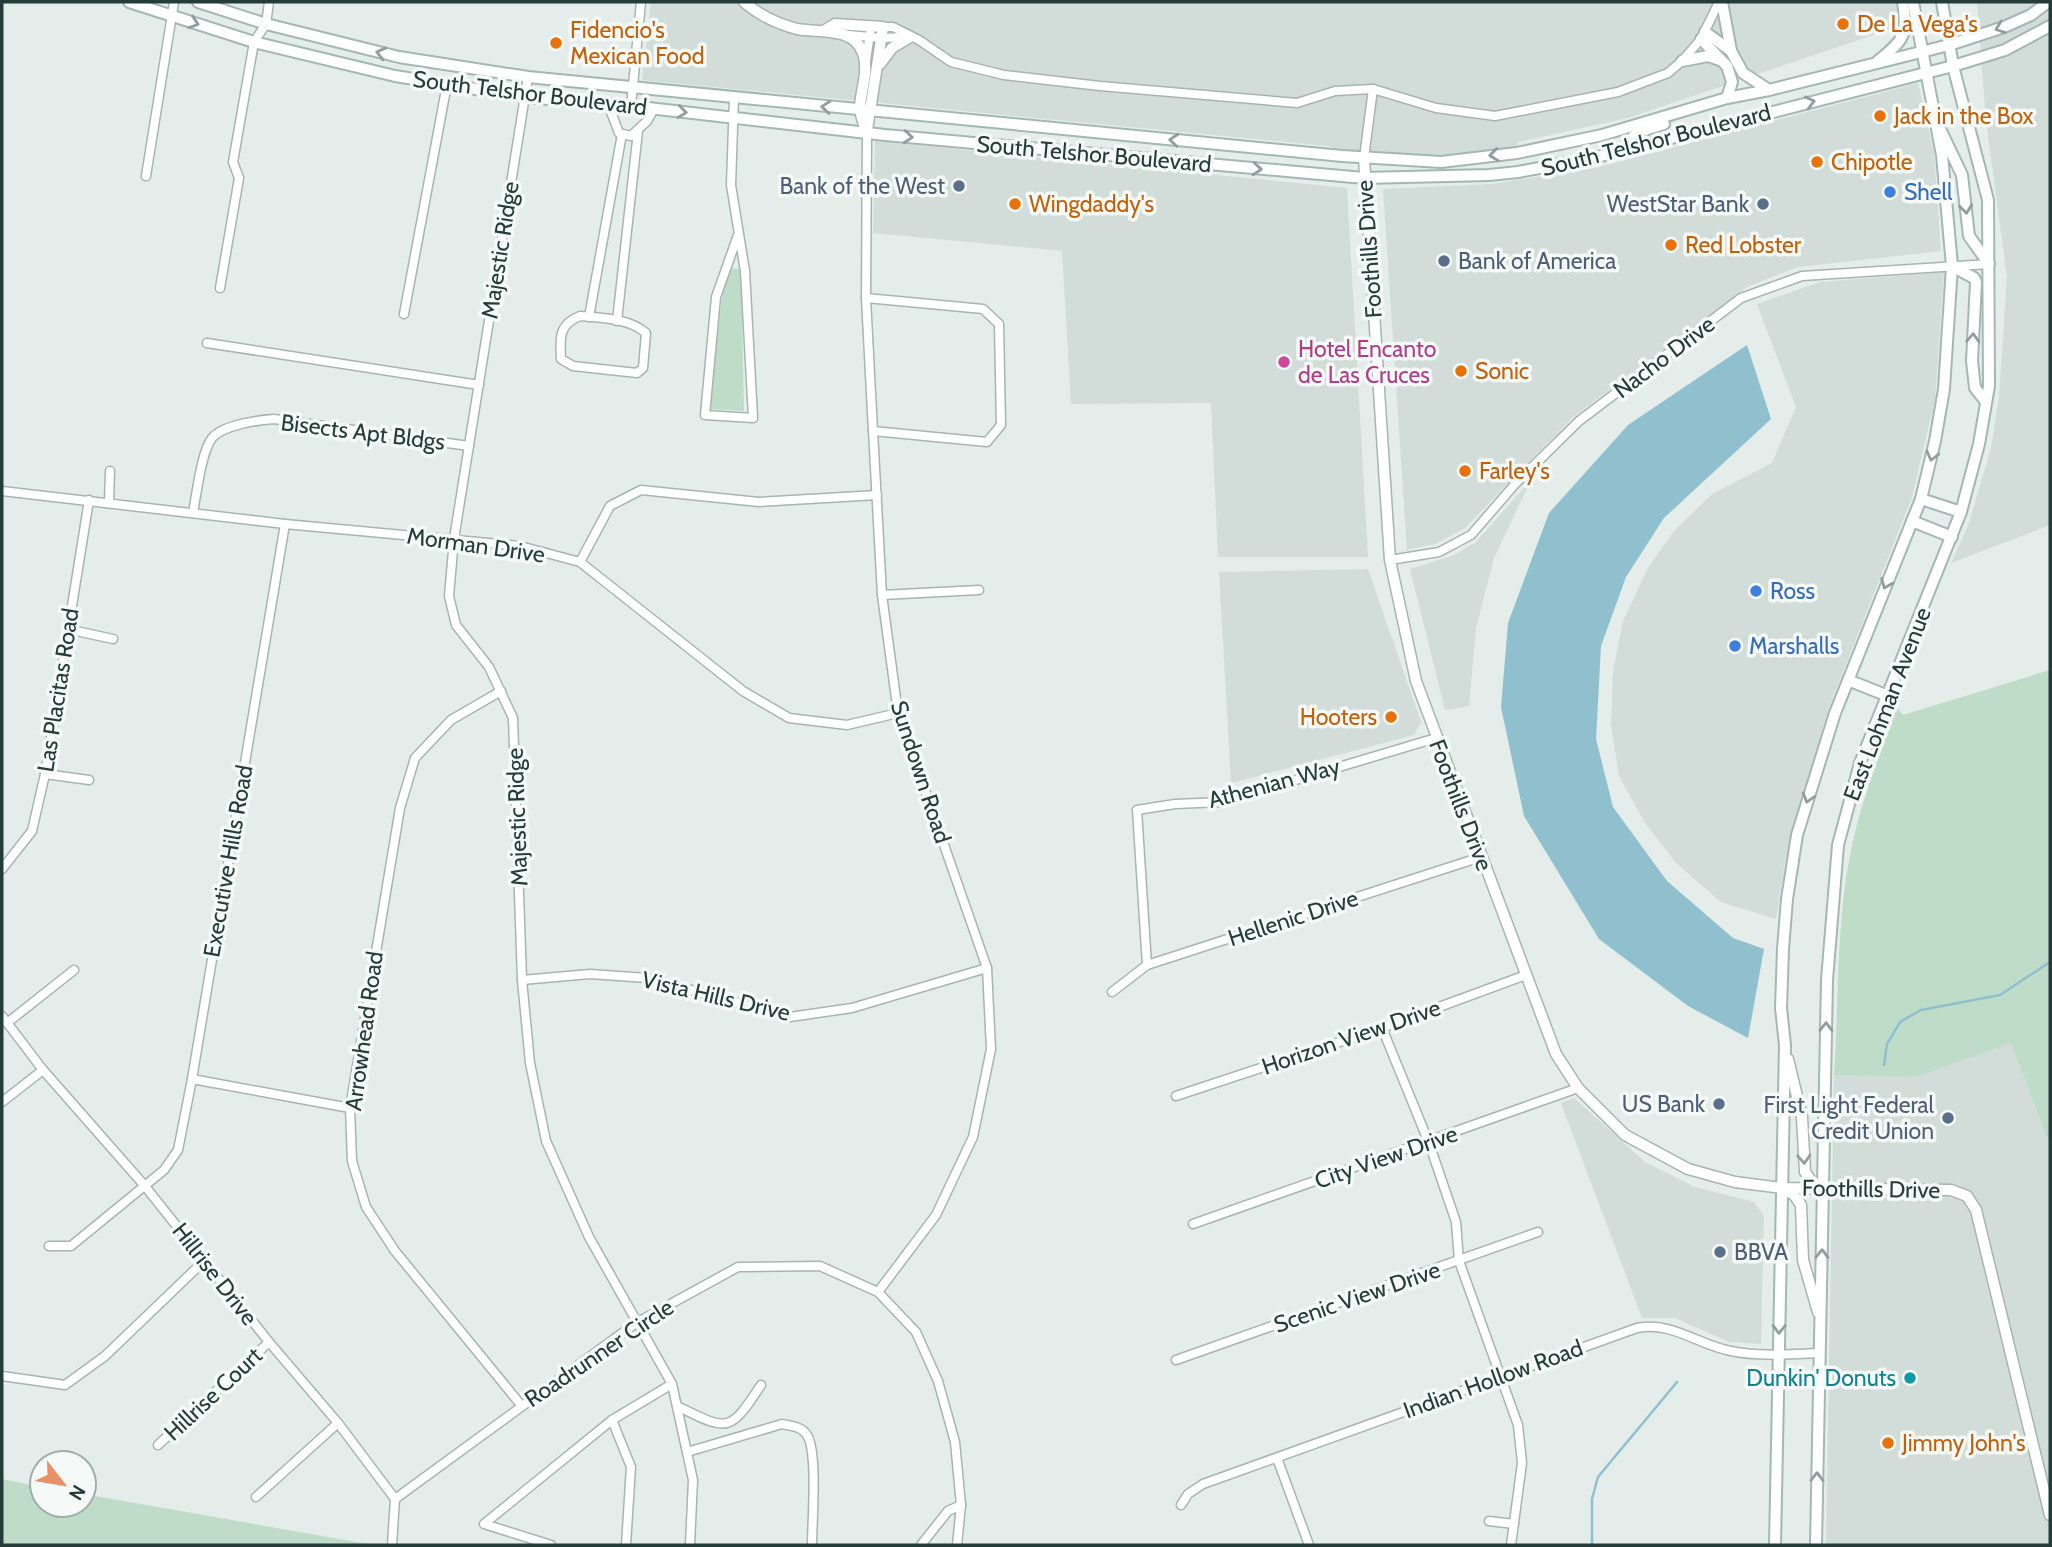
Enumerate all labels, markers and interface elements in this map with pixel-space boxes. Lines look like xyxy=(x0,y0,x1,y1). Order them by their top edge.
place label: De La Vega's xyxy=(1857,10,1978,38)
one-way arrow xyxy=(188,14,200,29)
place label: Fidencio's Mexican Food xyxy=(570,16,704,70)
marker: De La Vega's xyxy=(1835,16,1851,32)
one-way arrow xyxy=(1995,19,2007,33)
marker: Fidencio's Mexican Food xyxy=(548,35,564,51)
one-way arrow xyxy=(376,47,388,61)
street label: South Telshor Boulevard xyxy=(411,65,649,121)
one-way arrow xyxy=(1804,96,1816,110)
street label: South Telshor Boulevard xyxy=(1538,98,1774,182)
one-way arrow xyxy=(820,100,831,115)
place label: Jack in the Box xyxy=(1893,102,2034,130)
one-way arrow xyxy=(676,105,688,120)
marker: Jack in the Box xyxy=(1872,108,1888,124)
one-way arrow xyxy=(903,129,914,144)
street label: South Telshor Boulevard xyxy=(975,130,1213,178)
one-way arrow xyxy=(1168,133,1179,148)
one-way arrow xyxy=(1488,148,1500,163)
place label: Chipotle xyxy=(1831,148,1913,176)
marker: Chipotle xyxy=(1809,154,1825,170)
one-way arrow xyxy=(1251,161,1262,176)
place label: Bank of the West xyxy=(779,172,945,200)
marker: Bank of the West xyxy=(951,178,967,194)
place label: Shell xyxy=(1904,178,1953,206)
street label: Majestic Ridge xyxy=(475,179,525,321)
street label: Foothills Drive xyxy=(1350,179,1388,319)
marker: Shell xyxy=(1882,184,1898,200)
place label: Wingdaddy's xyxy=(1029,190,1154,218)
place label: WestStar Bank xyxy=(1607,190,1750,218)
marker: Wingdaddy's xyxy=(1007,196,1023,212)
marker: WestStar Bank xyxy=(1755,196,1771,212)
one-way arrow xyxy=(1958,203,1973,215)
place label: Red Lobster xyxy=(1685,231,1802,259)
marker: Red Lobster xyxy=(1663,237,1679,253)
place label: Bank of America xyxy=(1458,247,1616,275)
marker: Bank of America xyxy=(1436,253,1452,269)
street label: Nacho Drive xyxy=(1608,310,1720,404)
one-way arrow xyxy=(1966,332,1981,343)
place label: Hotel Encanto de Las Cruces xyxy=(1298,335,1436,389)
marker: Hotel Encanto de Las Cruces xyxy=(1276,354,1292,370)
place label: Sonic xyxy=(1475,357,1529,385)
marker: Sonic xyxy=(1453,363,1469,379)
street label: Bisects Apt Bldgs xyxy=(279,408,447,456)
one-way arrow xyxy=(1926,449,1940,461)
place label: Farley's xyxy=(1479,457,1550,485)
marker: Farley's xyxy=(1457,463,1473,479)
street label: Morman Drive xyxy=(405,521,547,569)
place label: Ross xyxy=(1770,577,1815,605)
one-way arrow xyxy=(1881,577,1895,589)
marker: Ross xyxy=(1748,583,1764,599)
street label: East Lohman Avenue xyxy=(1837,603,1937,805)
street label: Las Placitas Road xyxy=(31,606,85,774)
place label: Marshalls xyxy=(1749,632,1839,660)
marker: Marshalls xyxy=(1727,638,1743,654)
street label: Sundown Road xyxy=(885,697,957,847)
place label: Hooters xyxy=(1300,703,1377,731)
marker: Hooters xyxy=(1383,709,1399,725)
street label: Foothills Drive xyxy=(1423,735,1499,875)
street label: Majestic Ridge xyxy=(501,747,533,887)
street label: Athenian Way xyxy=(1205,752,1343,814)
street label: Executive Hills Road xyxy=(197,763,259,959)
one-way arrow xyxy=(1802,791,1817,803)
street label: Hellenic Drive xyxy=(1224,884,1362,952)
street label: Arrowhead Road xyxy=(339,949,389,1113)
street label: Vista Hills Drive xyxy=(639,965,793,1027)
street label: Horizon View Drive xyxy=(1258,993,1444,1081)
one-way arrow xyxy=(1819,1021,1834,1032)
place label: US Bank xyxy=(1622,1090,1706,1118)
place label: First Light Federal Credit Union xyxy=(1764,1091,1935,1145)
marker: US Bank xyxy=(1711,1096,1727,1112)
marker: First Light Federal Credit Union xyxy=(1940,1110,1956,1126)
street label: City View Drive xyxy=(1311,1119,1461,1195)
one-way arrow xyxy=(1796,1154,1811,1165)
street label: Foothills Drive xyxy=(1802,1174,1941,1204)
street label: Hillrise Drive xyxy=(166,1217,264,1331)
place label: BBVA xyxy=(1734,1238,1788,1266)
marker: BBVA xyxy=(1712,1244,1728,1260)
one-way arrow xyxy=(1814,1248,1830,1259)
street label: Scenic View Drive xyxy=(1270,1255,1444,1339)
street label: Roadrunner Circle xyxy=(519,1293,679,1413)
one-way arrow xyxy=(1771,1325,1787,1335)
street label: Indian Hollow Road xyxy=(1399,1334,1587,1424)
street label: Hillrise Court xyxy=(158,1341,268,1447)
place label: Dunkin' Donuts xyxy=(1746,1364,1896,1392)
marker: Dunkin' Donuts xyxy=(1902,1370,1918,1386)
place label: Jimmy John's xyxy=(1901,1429,2026,1457)
marker: Jimmy John's xyxy=(1880,1435,1896,1451)
north arrow xyxy=(28,1449,98,1519)
one-way arrow xyxy=(1810,1471,1825,1482)
text: N xyxy=(64,1481,90,1504)

